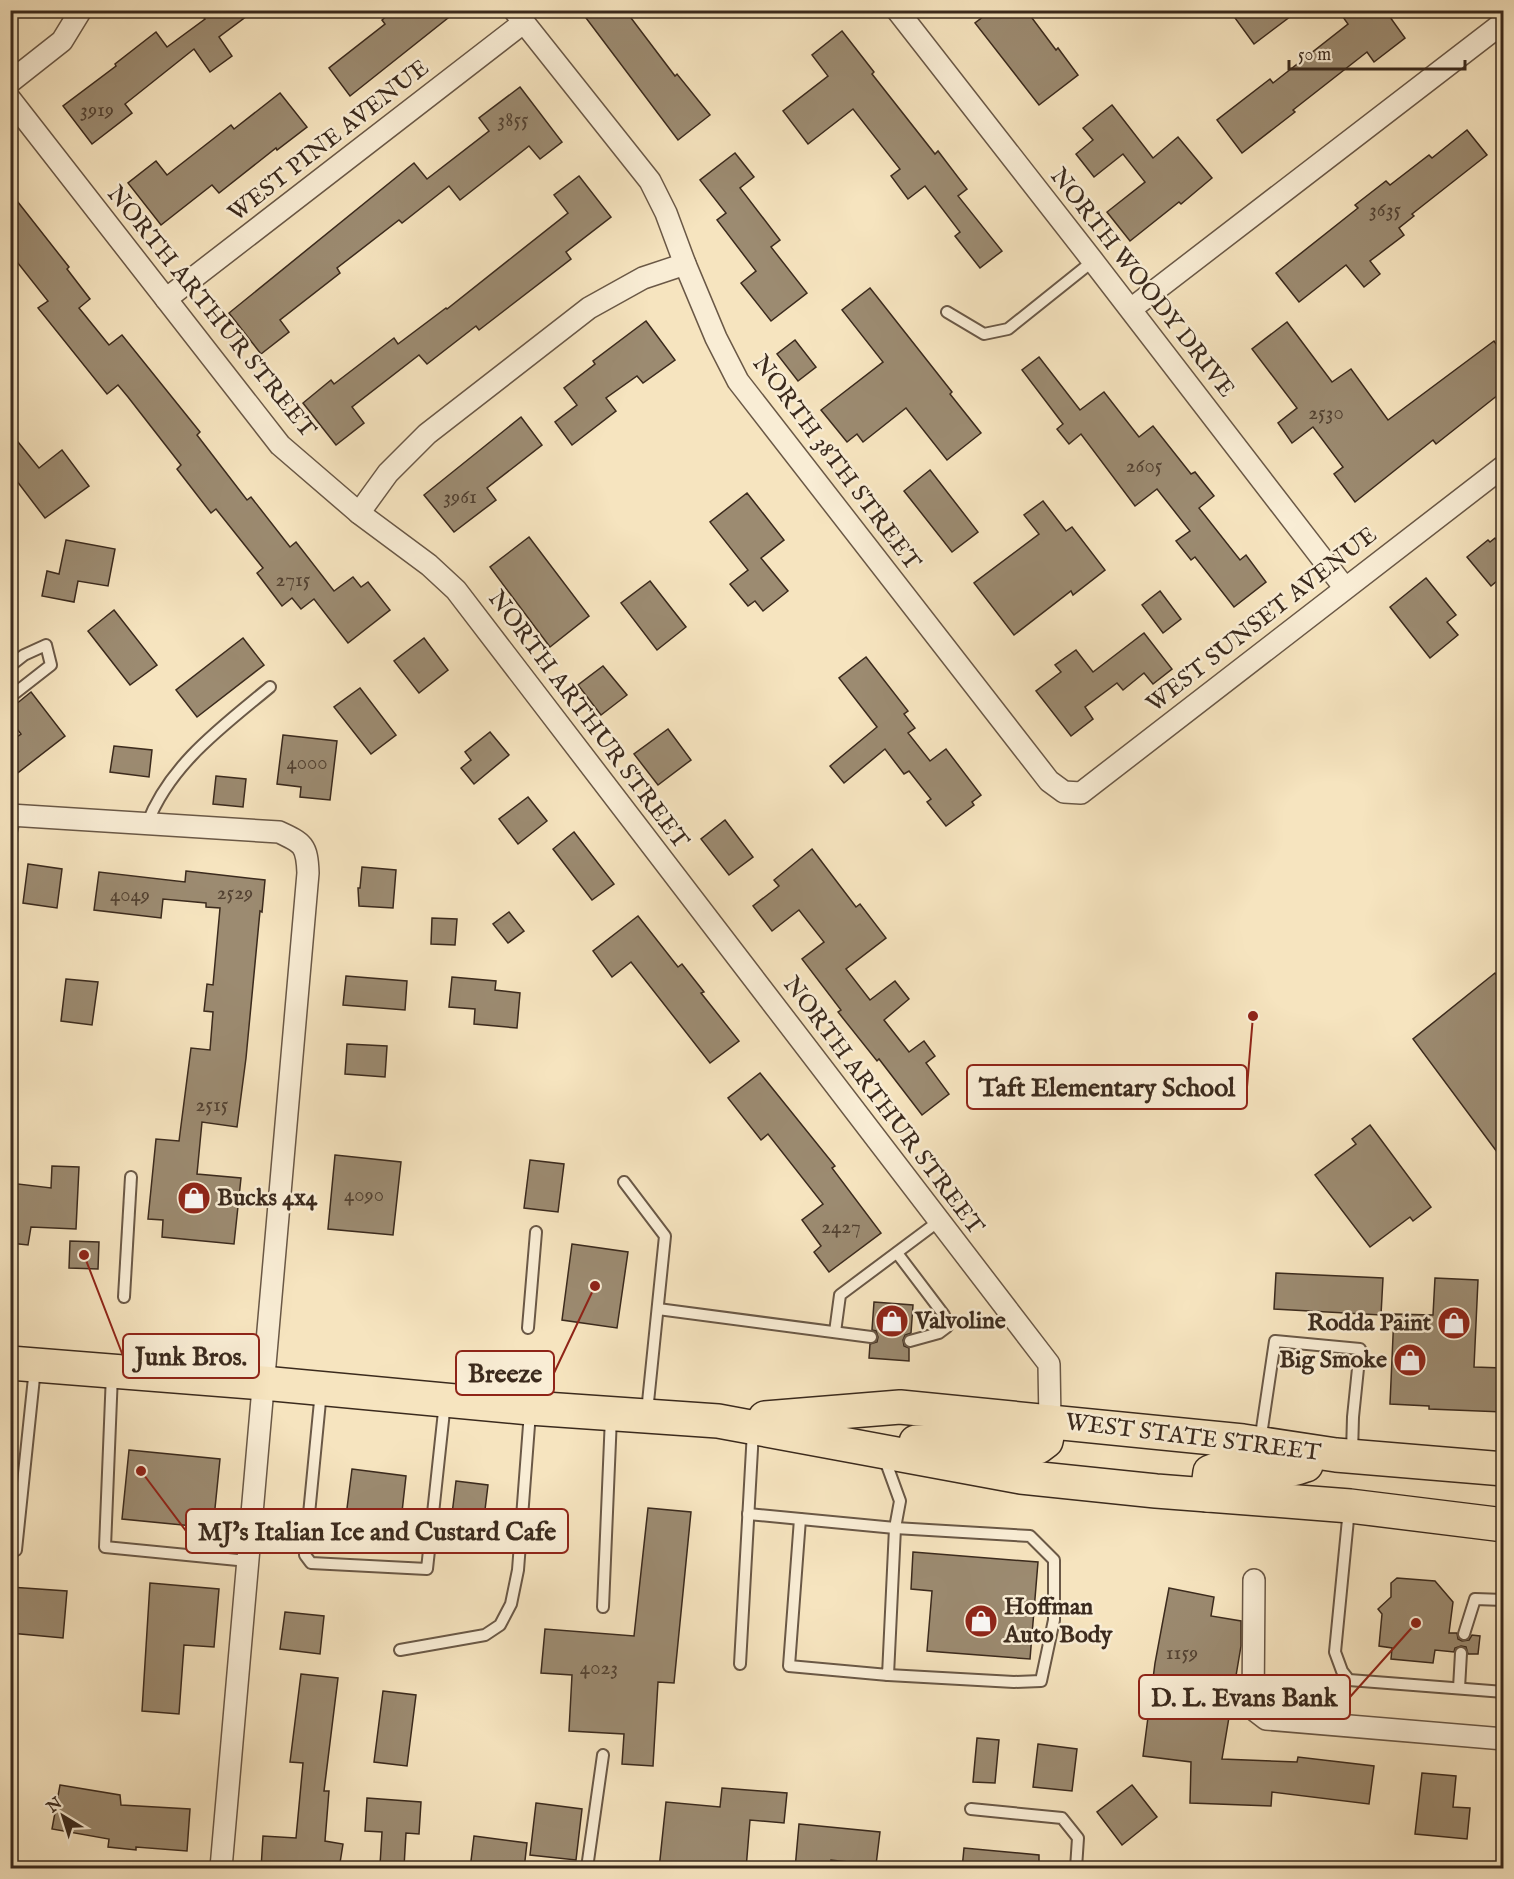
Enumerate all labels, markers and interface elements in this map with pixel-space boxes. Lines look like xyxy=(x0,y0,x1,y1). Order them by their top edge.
scale bar xyxy=(1289,33,1464,71)
text: 50 m xyxy=(1298,44,1331,67)
street label: WEST PINE AVENUE xyxy=(222,53,436,229)
house number: 3919 xyxy=(80,97,114,124)
house number: 3855 xyxy=(497,107,529,134)
street label: NORTH WOODY DRIVE xyxy=(1043,162,1241,404)
street label: NORTH ARTHUR STREET xyxy=(100,180,323,445)
house number: 3635 xyxy=(1369,197,1401,224)
street label: NORTH 38TH STREET xyxy=(745,349,927,577)
house number: 2530 xyxy=(1308,400,1344,427)
house number: 2605 xyxy=(1126,453,1163,480)
house number: 3961 xyxy=(443,484,477,511)
street label: WEST SUNSET AVENUE xyxy=(1140,520,1384,720)
house number: 2715 xyxy=(276,567,311,594)
street label: NORTH ARTHUR STREET xyxy=(481,585,696,856)
house number: 4000 xyxy=(286,750,328,777)
house number: 2529 xyxy=(217,880,253,907)
house number: 4049 xyxy=(110,882,150,909)
street label: NORTH ARTHUR STREET xyxy=(776,971,991,1242)
callout: Taft Elementary School xyxy=(967,1065,1247,1109)
text: Taft Elementary School xyxy=(978,1072,1236,1105)
house number: 2515 xyxy=(196,1092,229,1119)
shop icon: Bucks 4x4 xyxy=(176,1180,212,1216)
house number: 4090 xyxy=(344,1182,384,1209)
place label: Bucks 4x4 xyxy=(217,1183,319,1214)
house number: 2427 xyxy=(821,1214,861,1241)
shop icon: Valvoline xyxy=(874,1303,910,1339)
shop icon: Rodda Paint xyxy=(1436,1305,1472,1341)
place label: Valvoline xyxy=(914,1306,1006,1337)
place label: Rodda Paint xyxy=(1307,1308,1432,1339)
callout: Junk Bros. xyxy=(123,1334,259,1378)
text: Junk Bros. xyxy=(132,1341,247,1374)
shop icon: Big Smoke xyxy=(1392,1342,1428,1378)
place label: Big Smoke xyxy=(1279,1345,1387,1376)
callout: Breeze xyxy=(456,1351,554,1395)
text: Breeze xyxy=(468,1358,542,1391)
street label: WEST STATE STREET xyxy=(1063,1407,1323,1469)
callout: MJ's Italian Ice and Custard Cafe xyxy=(186,1509,568,1553)
text: MJ's Italian Ice and Custard Cafe xyxy=(198,1516,556,1549)
place label: Hoffman Auto Body xyxy=(1003,1592,1114,1651)
shop icon: Hoffman Auto Body xyxy=(963,1603,999,1639)
house number: 1159 xyxy=(1166,1640,1198,1667)
house number: 4023 xyxy=(580,1655,618,1682)
callout: D. L. Evans Bank xyxy=(1139,1675,1350,1719)
text: D. L. Evans Bank xyxy=(1151,1682,1338,1715)
north arrow xyxy=(33,1786,93,1846)
text: N xyxy=(43,1794,67,1819)

